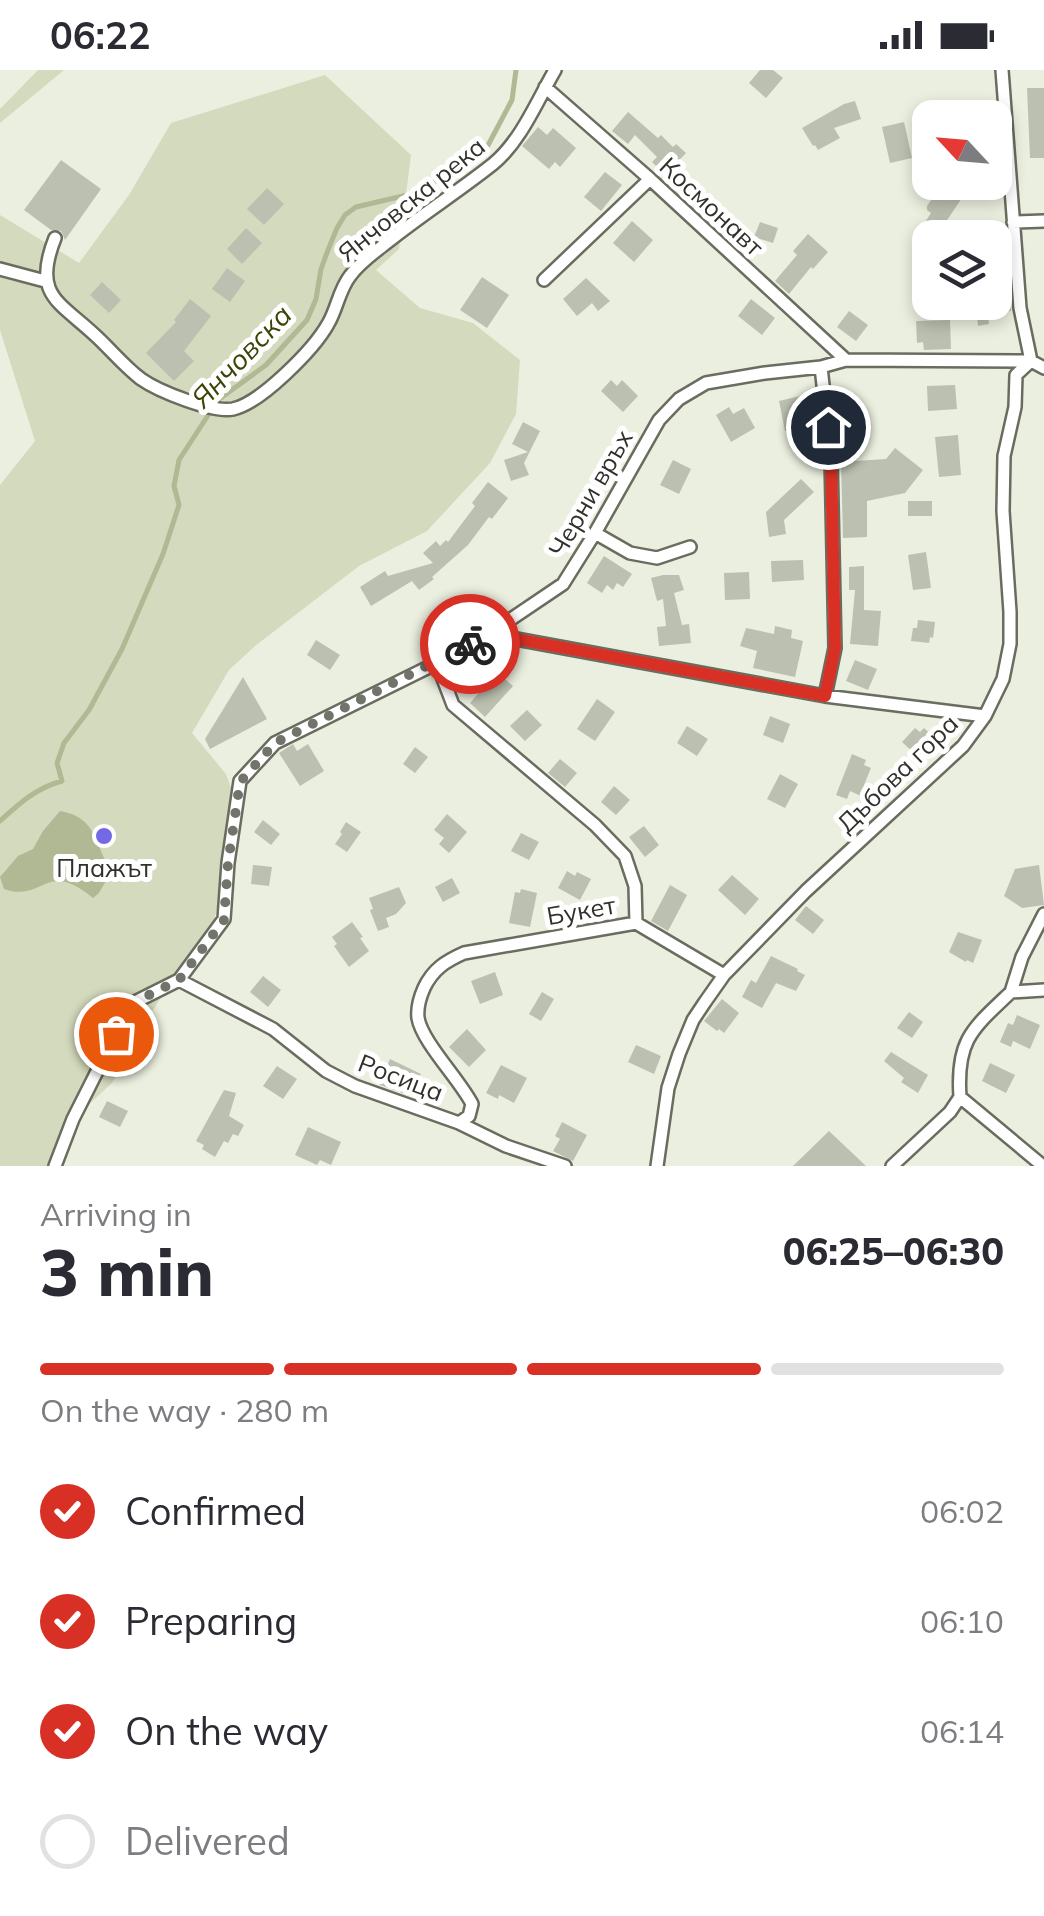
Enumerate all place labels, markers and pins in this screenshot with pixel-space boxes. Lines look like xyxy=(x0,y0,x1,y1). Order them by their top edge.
pin xyxy=(786,385,871,470)
marker: Плажът xyxy=(93,825,115,847)
place label: Плажът xyxy=(56,852,152,883)
pin xyxy=(74,992,159,1077)

